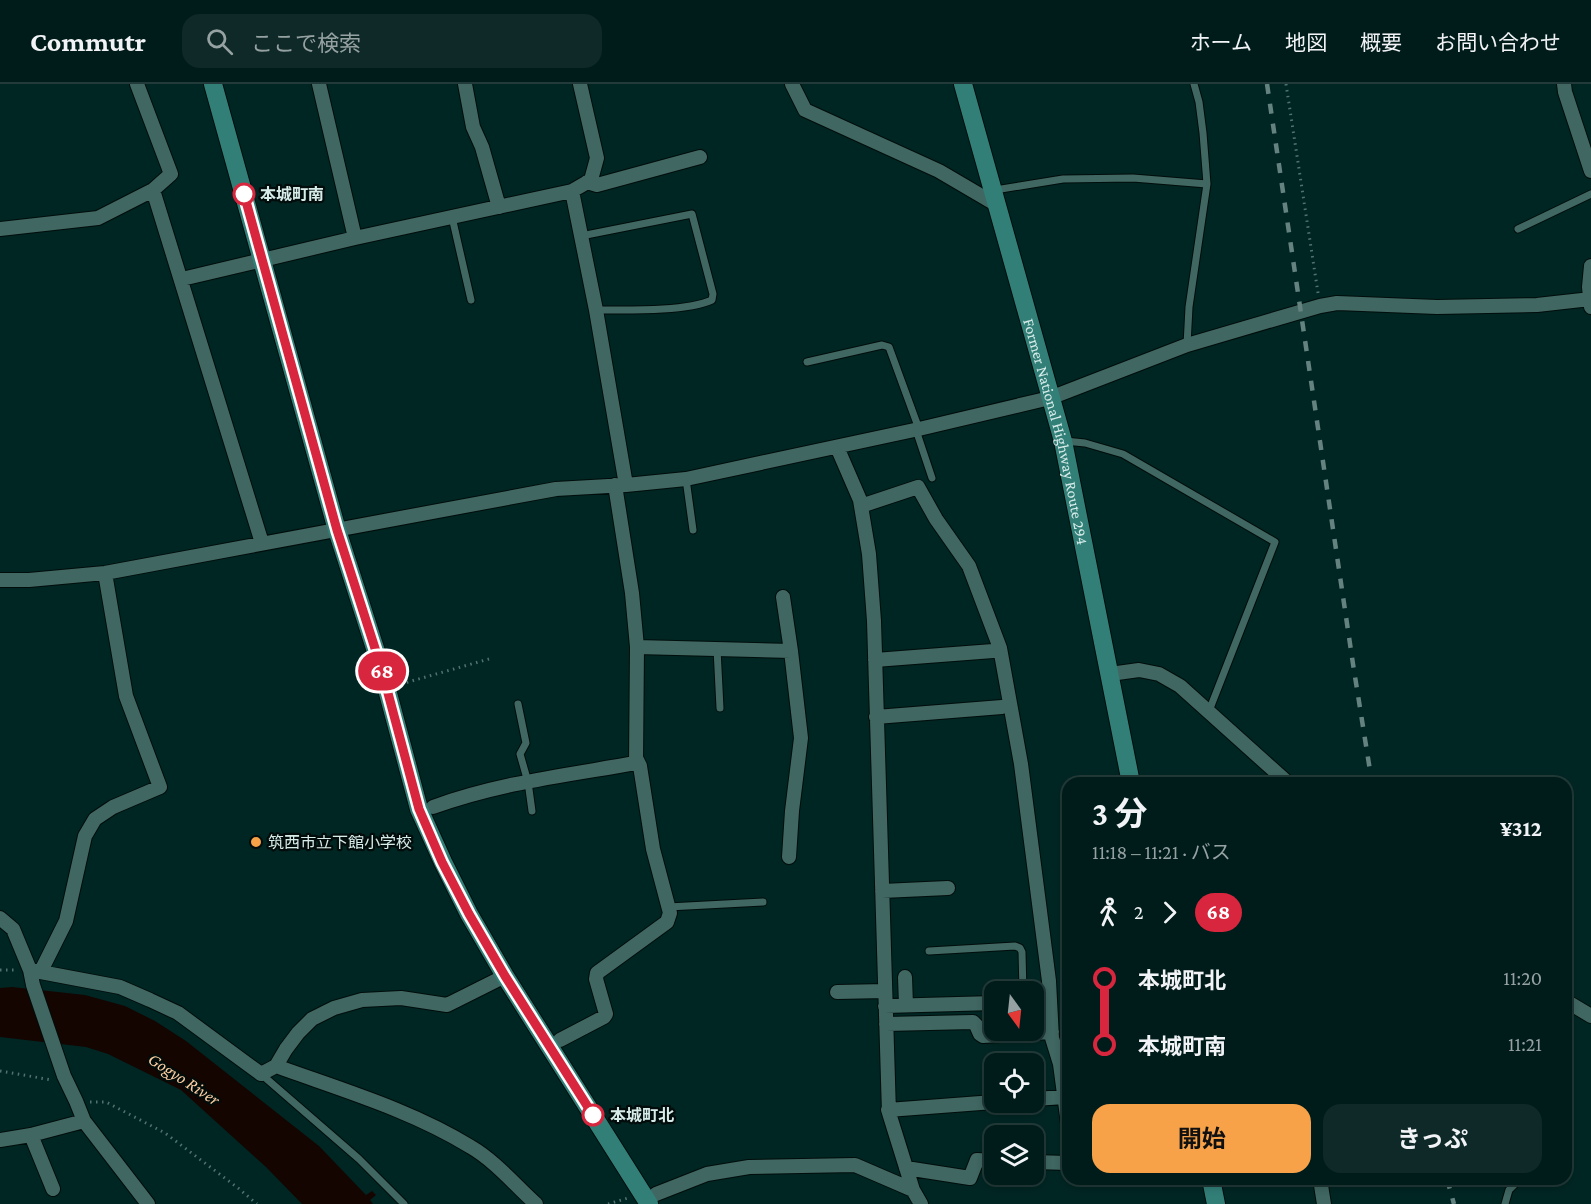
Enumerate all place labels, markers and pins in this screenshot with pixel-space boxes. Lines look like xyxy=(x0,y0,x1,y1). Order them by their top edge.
marker: 本城町南 xyxy=(233,183,255,205)
place label: 本城町南 xyxy=(260,185,324,203)
place label: 筑西市立下館小学校 xyxy=(268,834,412,851)
marker: 筑西市立下館小学校 xyxy=(249,835,263,849)
marker: 本城町北 xyxy=(582,1104,604,1126)
place label: 本城町北 xyxy=(610,1106,674,1124)

